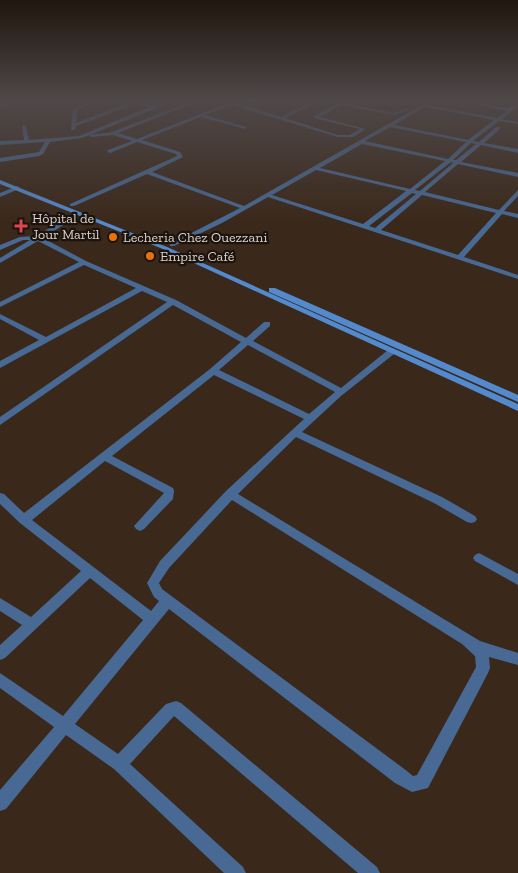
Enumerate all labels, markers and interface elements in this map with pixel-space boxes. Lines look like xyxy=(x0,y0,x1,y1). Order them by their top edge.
place label: Hôpital de Jour Martil xyxy=(32,210,100,243)
marker: Hôpital de Jour Martil xyxy=(14,219,28,233)
place label: Lecheria Chez Ouezzani xyxy=(123,229,267,246)
marker: Lecheria Chez Ouezzani xyxy=(107,231,119,243)
place label: Empire Café xyxy=(160,248,235,265)
marker: Empire Café xyxy=(144,250,156,262)

